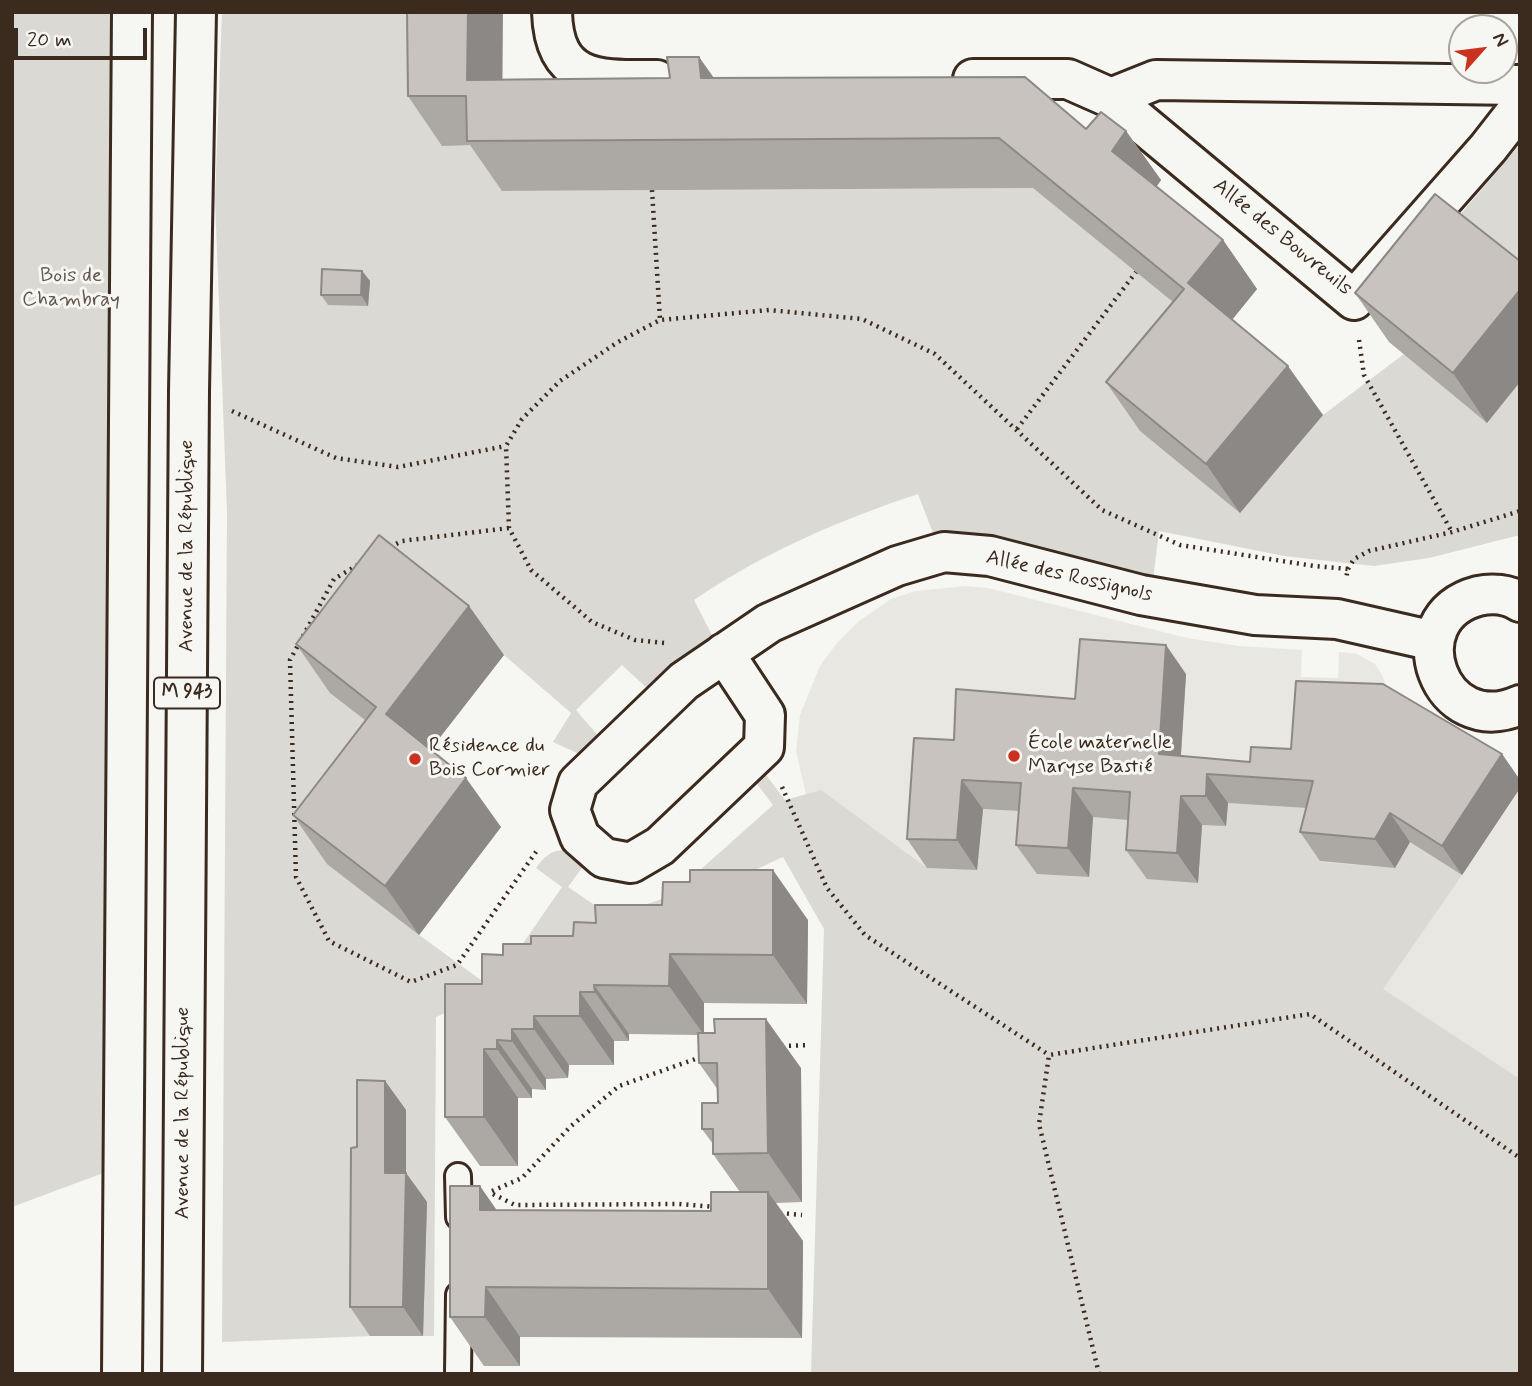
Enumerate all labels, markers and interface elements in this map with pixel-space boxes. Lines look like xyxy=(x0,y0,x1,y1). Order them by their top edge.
scale bar xyxy=(18,14,150,58)
north arrow xyxy=(1448,14,1518,84)
text: 20 m xyxy=(27,26,72,54)
text: N xyxy=(1486,28,1514,51)
street label: Allée des Bouvreuils xyxy=(1207,174,1357,302)
park label: Bois de Chambray xyxy=(22,264,120,314)
street label: Avenue de la République xyxy=(175,440,201,652)
street label: Allée des Rossignols xyxy=(983,546,1155,608)
road number: M 943 xyxy=(154,678,220,708)
place label: École maternelle Maryse Bastié xyxy=(1028,731,1172,781)
place label: Résidence du Bois Cormier xyxy=(429,734,550,784)
marker: École maternelle Maryse Bastié xyxy=(1006,748,1022,764)
marker: Résidence du Bois Cormier xyxy=(407,751,423,767)
street label: Avenue de la République xyxy=(171,1007,197,1219)

